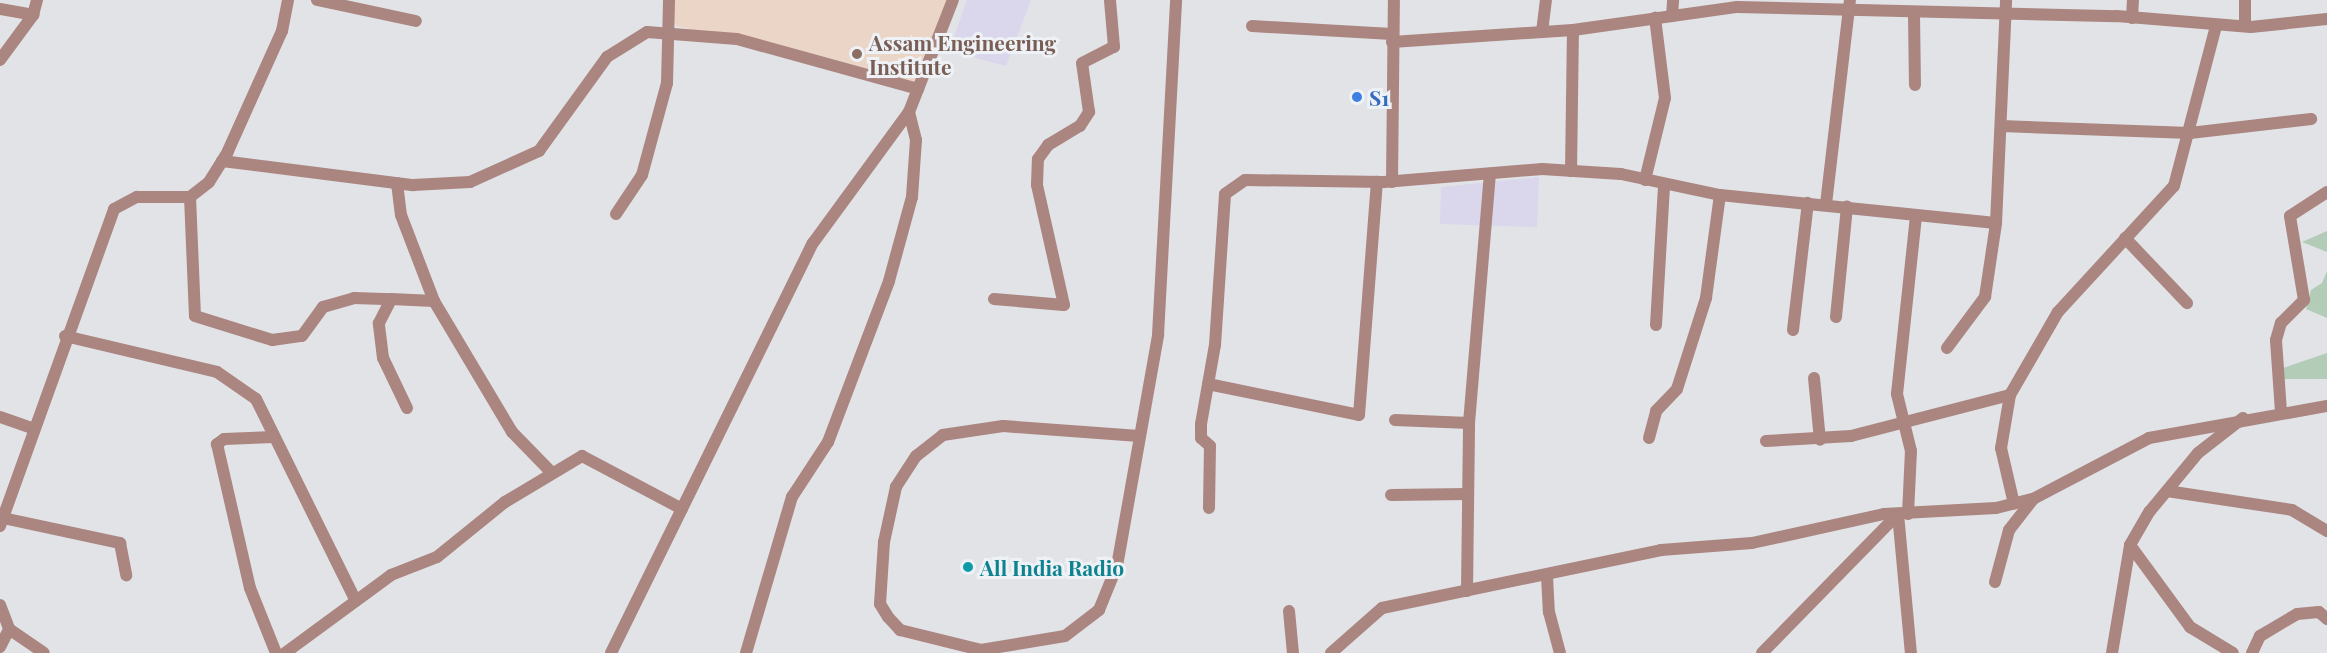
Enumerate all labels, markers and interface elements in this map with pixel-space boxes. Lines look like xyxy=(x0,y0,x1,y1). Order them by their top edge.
place label: Assam Engineering Institute xyxy=(869,29,1056,79)
marker: Assam Engineering Institute xyxy=(850,47,864,61)
place label: S1 xyxy=(1369,84,1389,110)
marker: S1 xyxy=(1350,90,1364,104)
place label: All India Radio xyxy=(980,554,1124,580)
marker: All India Radio xyxy=(961,560,975,574)

